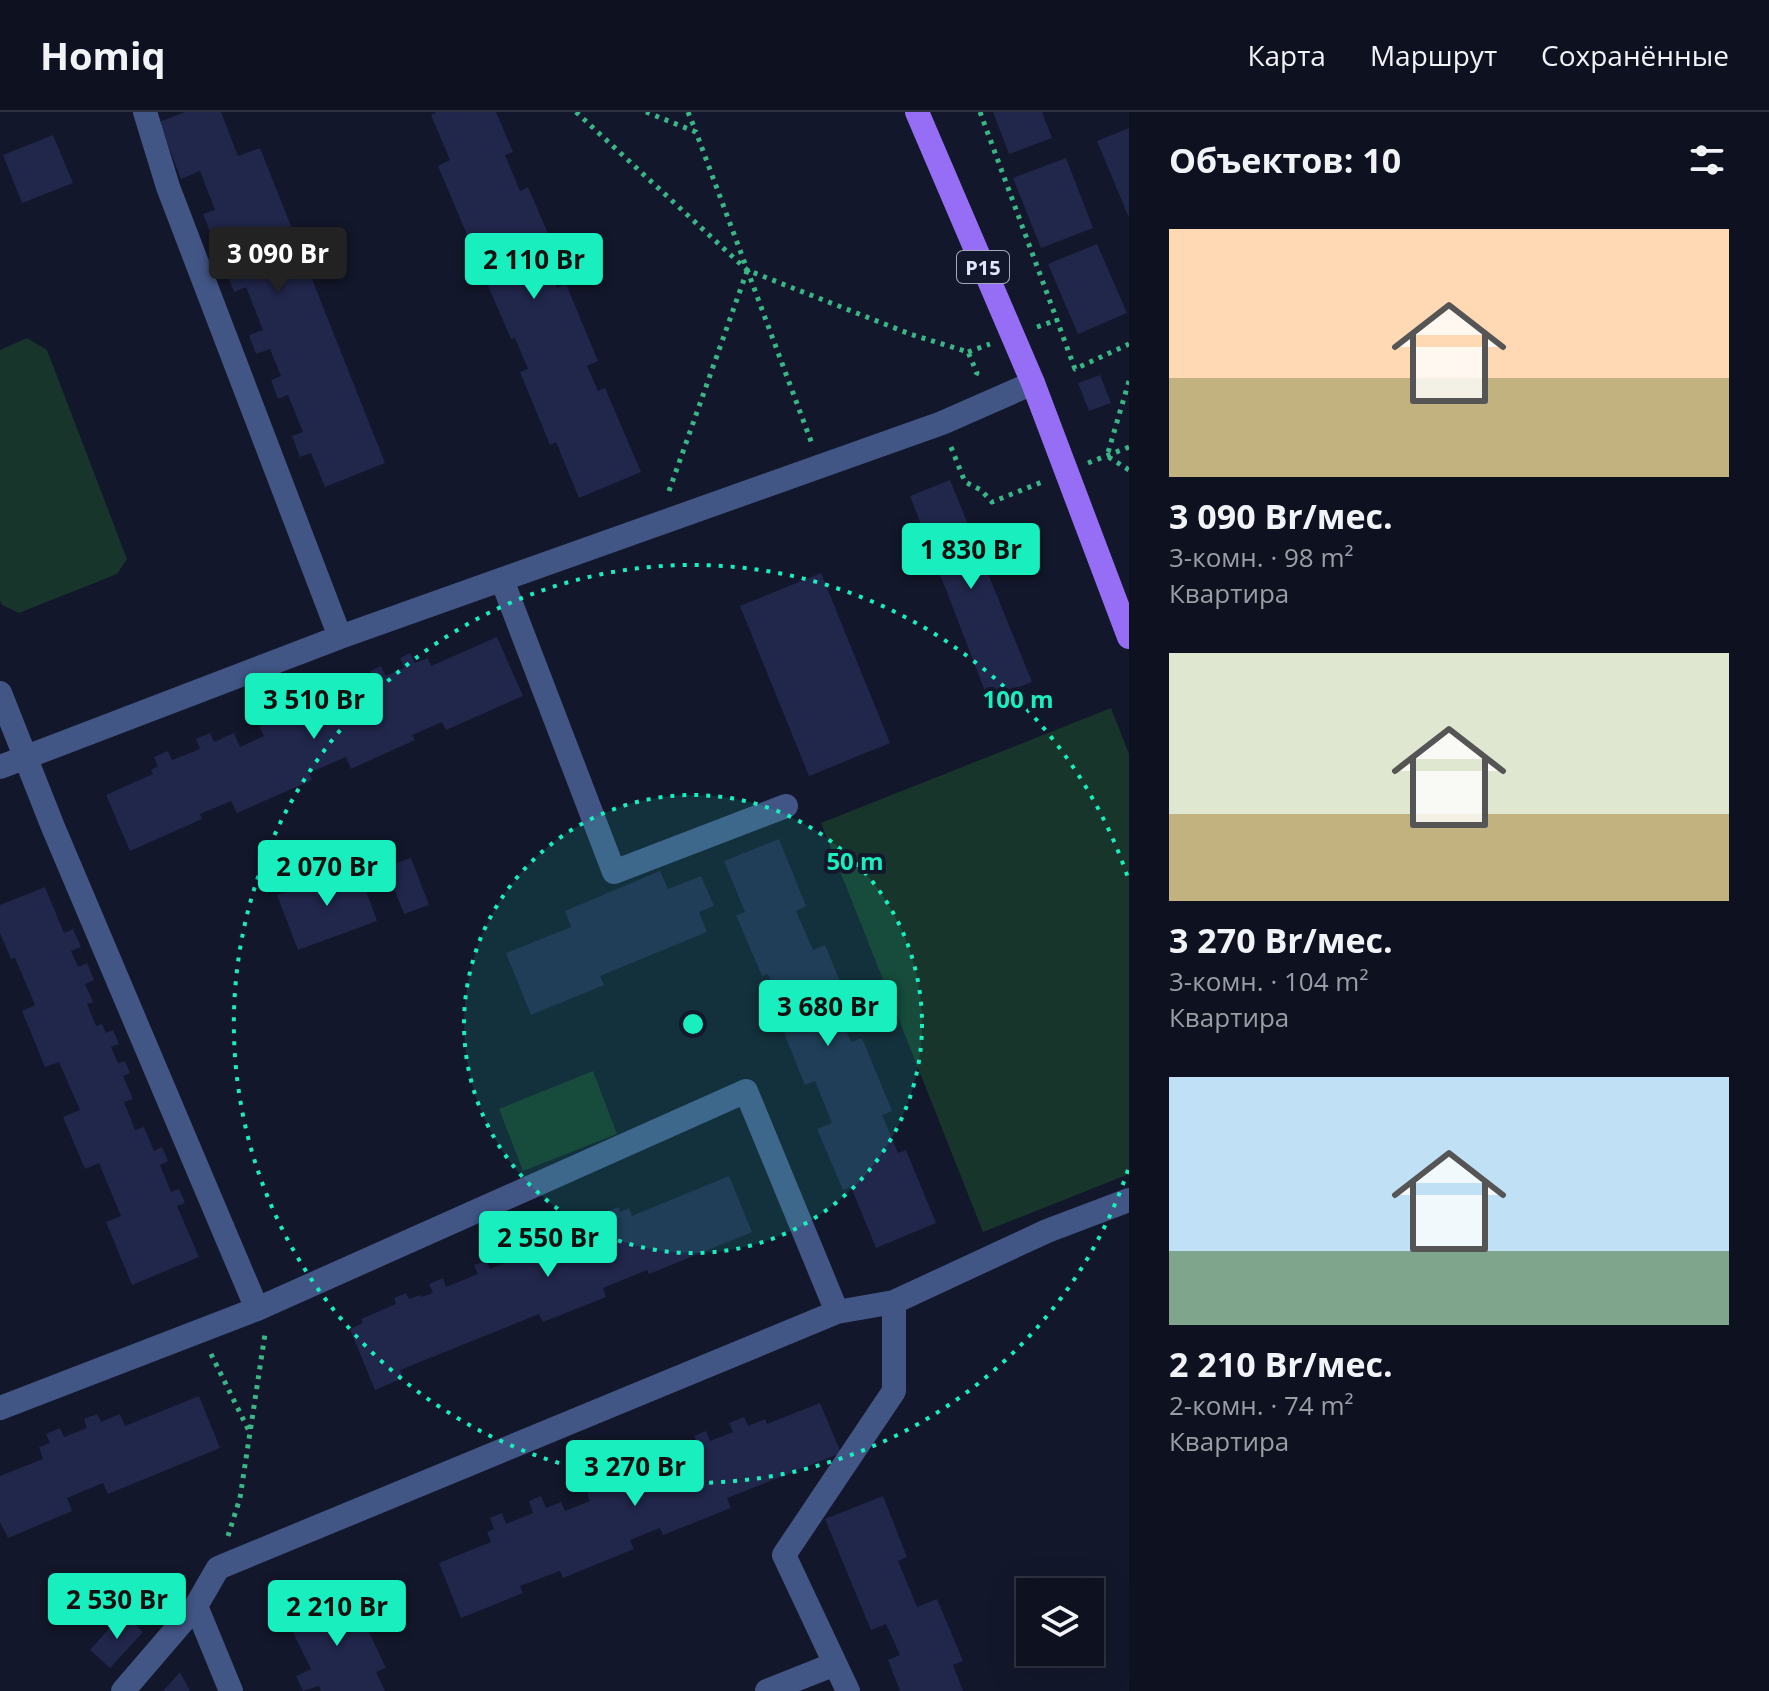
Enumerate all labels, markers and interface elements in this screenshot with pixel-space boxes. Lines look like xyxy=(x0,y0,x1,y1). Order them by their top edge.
text: Homiq xyxy=(40,29,166,81)
text: Карта xyxy=(1247,36,1326,74)
text: Маршрут xyxy=(1370,36,1497,74)
text: Сохранённые xyxy=(1541,36,1729,74)
text: Объектов: 10 xyxy=(1169,137,1401,183)
icon: filters xyxy=(1685,138,1729,182)
pin: 3 090 Br xyxy=(195,227,361,295)
pin: 2 110 Br xyxy=(451,233,617,301)
text: 3 090 Br xyxy=(227,235,329,271)
text: 2 110 Br xyxy=(483,241,585,277)
road number: Р15 xyxy=(957,251,1009,283)
icon: home xyxy=(1377,281,1521,425)
text: 3 090 Br/мес. xyxy=(1169,493,1393,539)
pin: 1 830 Br xyxy=(888,523,1054,591)
text: 1 830 Br xyxy=(920,531,1022,567)
text: 3-комн. · 98 m² xyxy=(1169,539,1354,575)
text: Квартира xyxy=(1169,575,1289,611)
pin: 3 510 Br xyxy=(231,673,397,741)
text: 3 510 Br xyxy=(263,681,365,717)
text: 100 m xyxy=(983,682,1053,715)
icon: home xyxy=(1377,705,1521,849)
pin: 2 070 Br xyxy=(244,840,410,908)
text: 50 m xyxy=(826,844,884,877)
text: 2 070 Br xyxy=(276,848,378,884)
text: 3 270 Br/мес. xyxy=(1169,917,1393,963)
text: 3-комн. · 104 m² xyxy=(1169,963,1368,999)
pin: 3 680 Br xyxy=(745,980,911,1048)
text: 3 680 Br xyxy=(777,988,879,1024)
text: Квартира xyxy=(1169,999,1289,1035)
centre of rings xyxy=(679,1010,707,1038)
icon: home xyxy=(1377,1129,1521,1273)
pin: 2 550 Br xyxy=(465,1211,631,1279)
text: 2 550 Br xyxy=(497,1219,599,1255)
text: 2 210 Br/мес. xyxy=(1169,1341,1393,1387)
text: 2-комн. · 74 m² xyxy=(1169,1387,1354,1423)
text: Квартира xyxy=(1169,1423,1289,1459)
pin: 3 270 Br xyxy=(552,1440,718,1508)
text: 3 270 Br xyxy=(584,1448,686,1484)
pin: 2 530 Br xyxy=(34,1573,200,1641)
map controls xyxy=(1016,1578,1104,1666)
button: layers xyxy=(1016,1578,1104,1666)
pin: 2 210 Br xyxy=(254,1580,420,1648)
text: 2 530 Br xyxy=(66,1581,168,1617)
text: 2 210 Br xyxy=(286,1588,388,1624)

